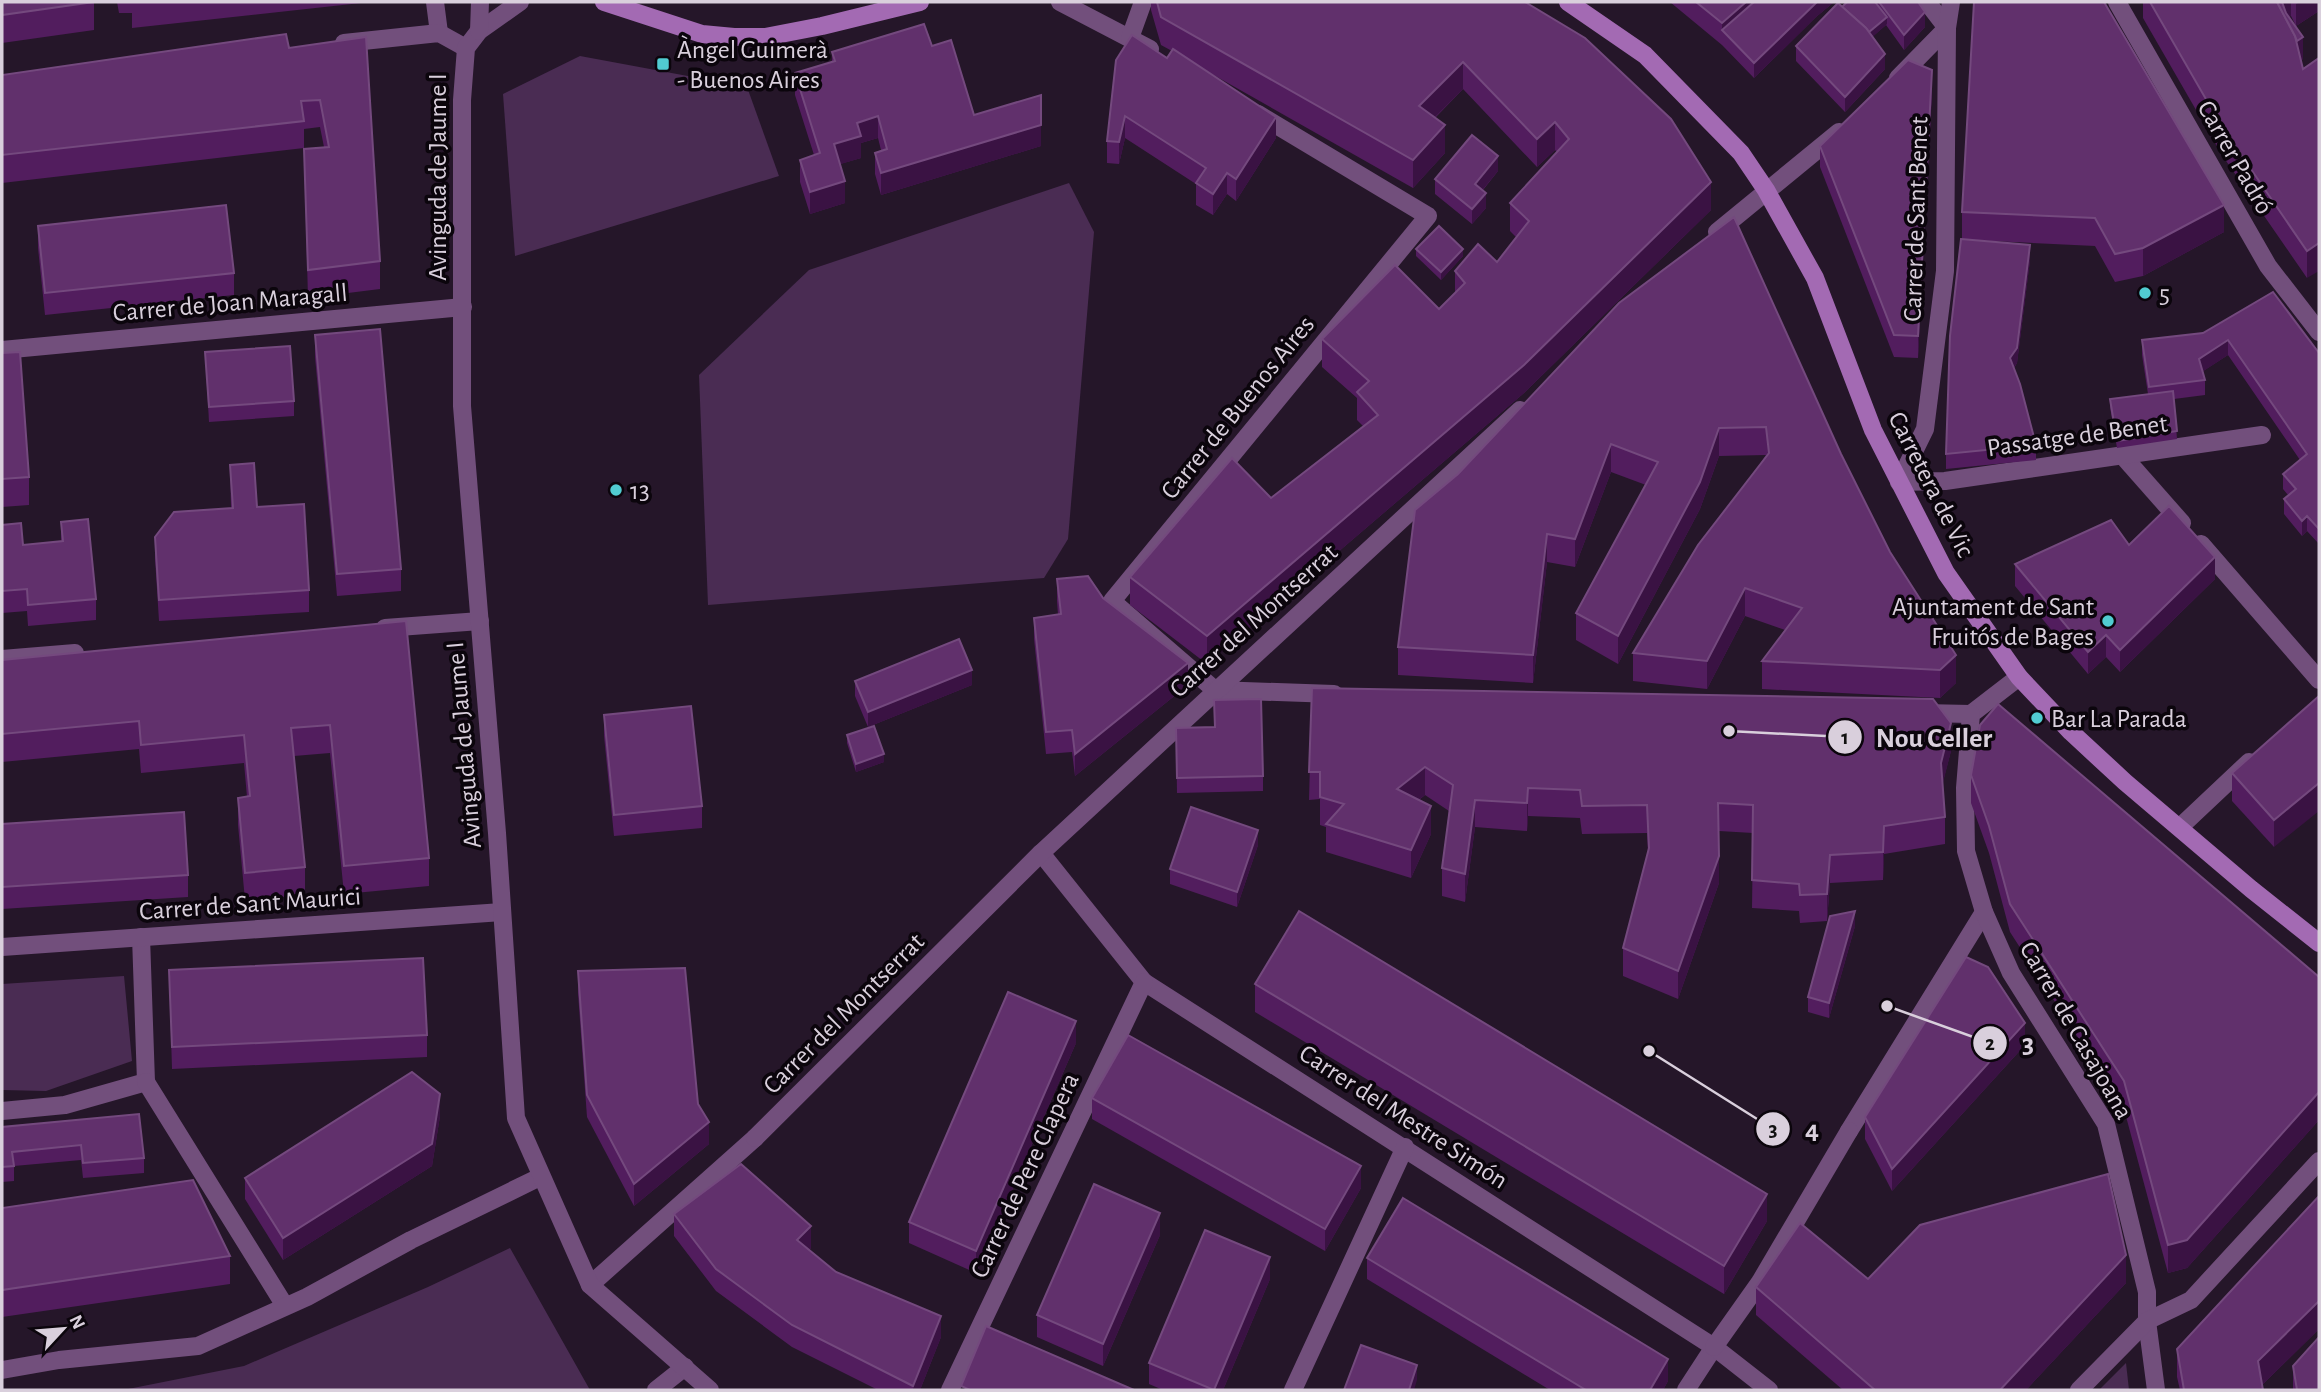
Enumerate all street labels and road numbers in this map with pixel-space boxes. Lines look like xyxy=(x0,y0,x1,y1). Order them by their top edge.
street label: Avinguda de Jaume I xyxy=(425,73,451,281)
street label: Carrer Padró xyxy=(2192,96,2278,219)
street label: Carrer de Sant Benet xyxy=(1899,116,1933,322)
street label: Carrer de Joan Maragall xyxy=(112,280,349,326)
street label: Carrer de Buenos Aires xyxy=(1156,311,1319,504)
street label: Carretera de Vic xyxy=(1883,408,1979,561)
street label: Passatge de Benet xyxy=(1985,410,2169,462)
street label: Carrer del Montserrat xyxy=(1165,539,1342,703)
street label: Avinguda de Jaume I xyxy=(442,641,486,849)
street label: Carrer de Sant Maurici xyxy=(138,883,362,925)
street label: Carrer del Montserrat xyxy=(758,928,929,1099)
street label: Carrer de Casajoana xyxy=(2015,937,2138,1124)
street label: Carrer del Mestre Simón xyxy=(1295,1040,1512,1194)
street label: Carrer de Pere Clapera xyxy=(966,1069,1084,1282)

